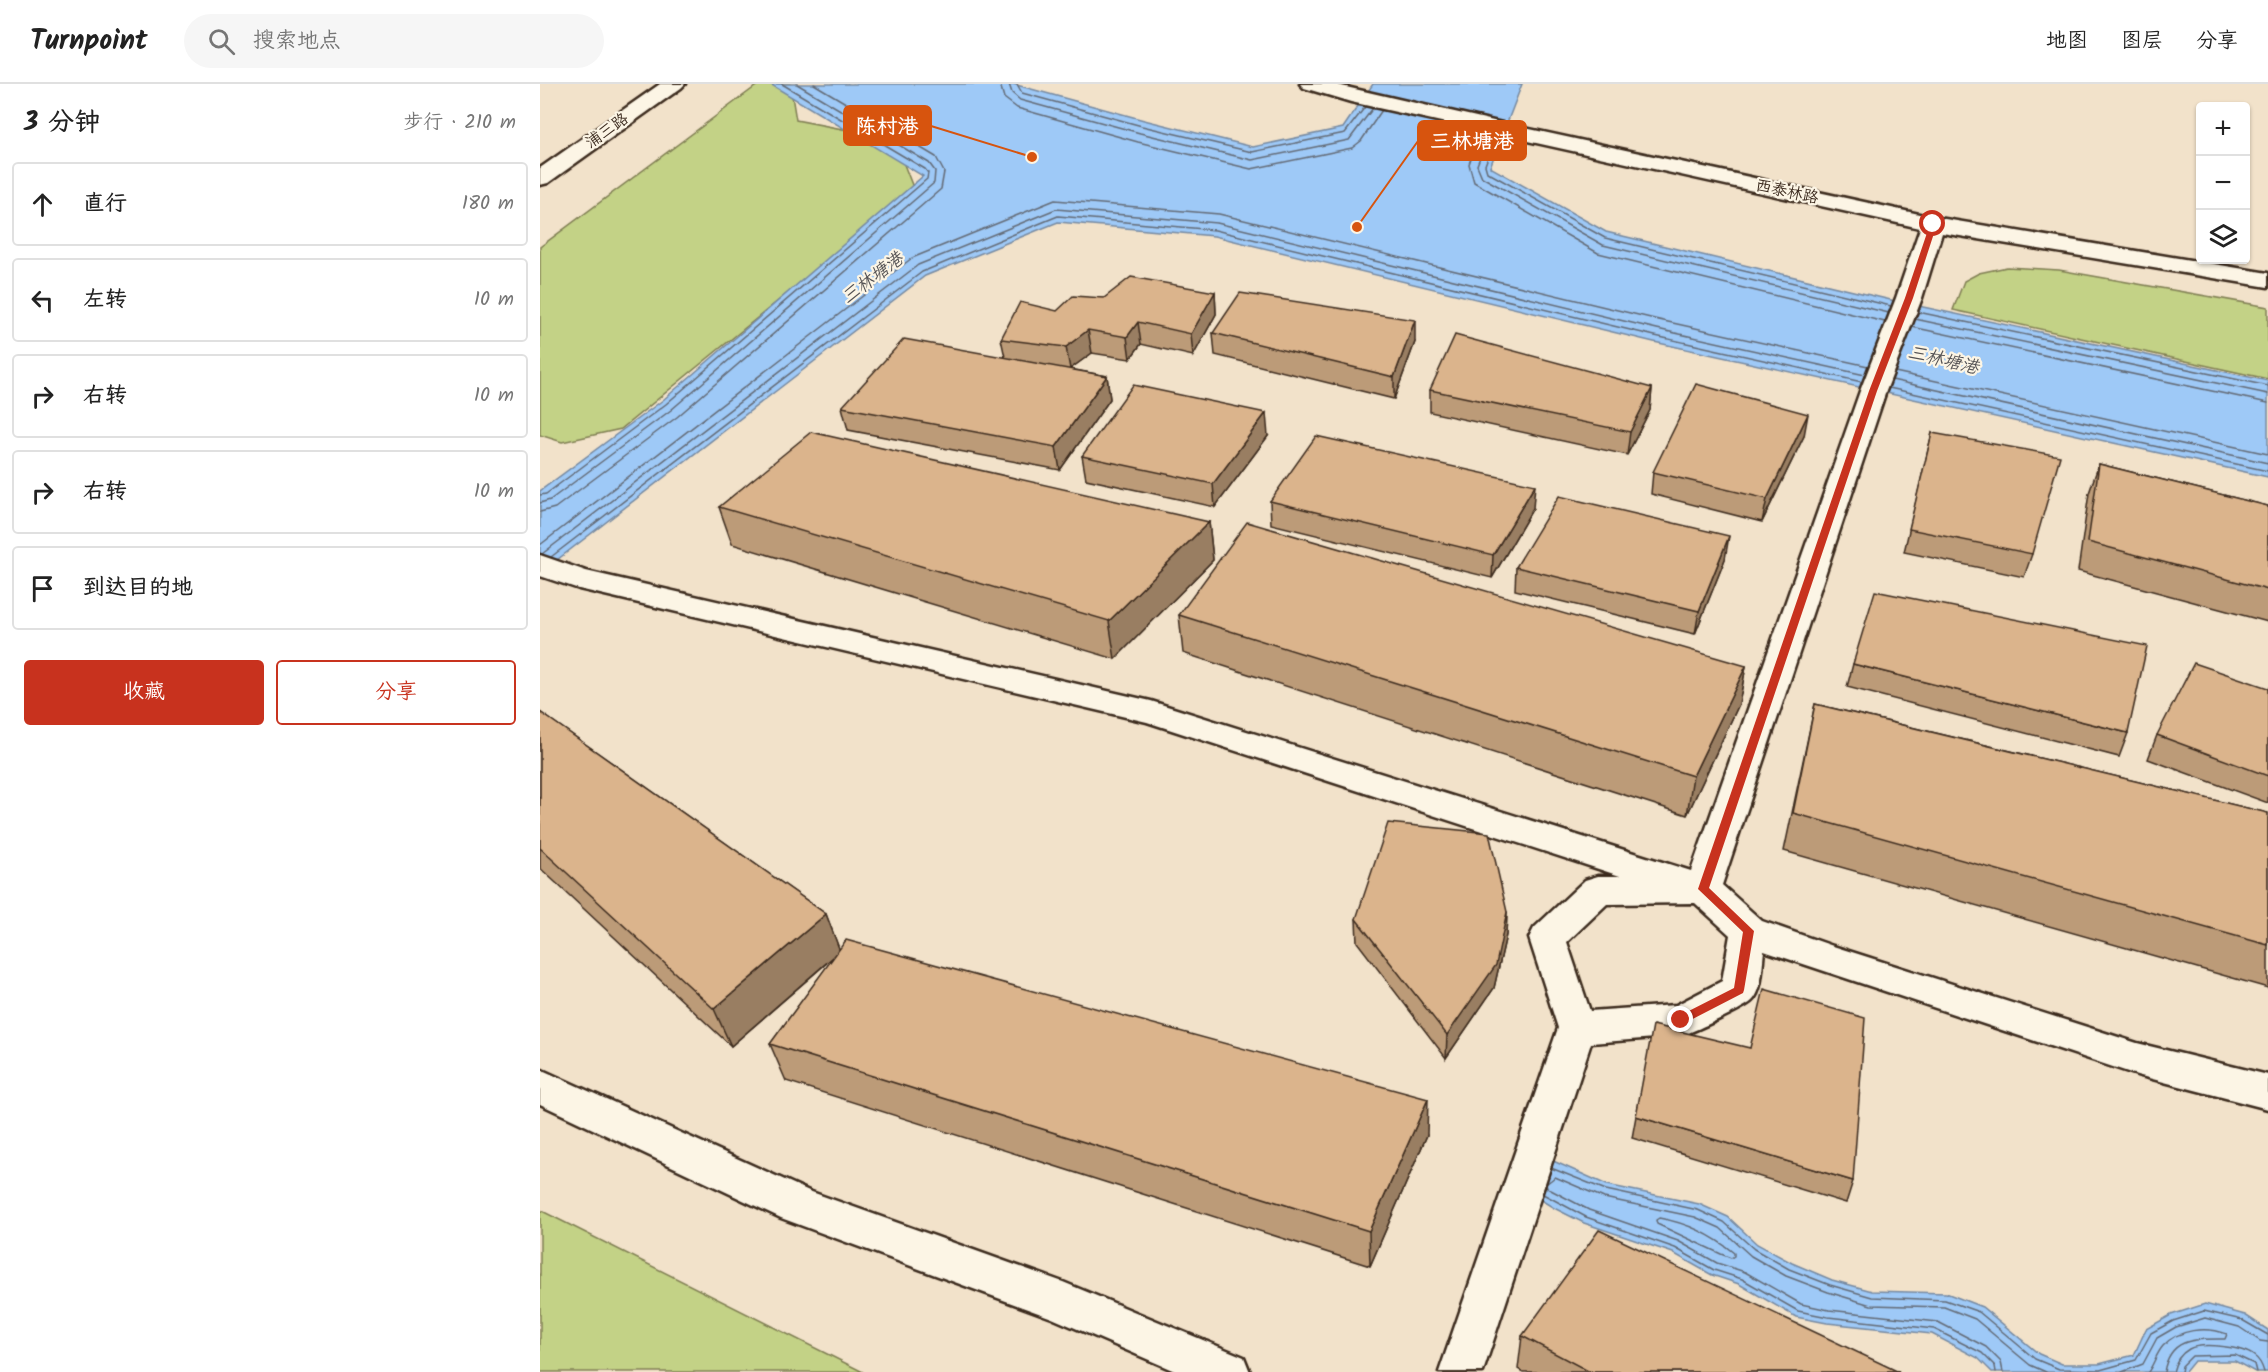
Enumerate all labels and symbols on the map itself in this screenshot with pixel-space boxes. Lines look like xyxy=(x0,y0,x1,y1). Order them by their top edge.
callout: 陈村港 xyxy=(844,106,931,145)
street label: 浦三路 xyxy=(580,107,634,155)
text: 陈村港 xyxy=(856,111,919,144)
callout: 三林塘港 xyxy=(1418,121,1526,160)
text: 三林塘港 xyxy=(1430,126,1514,159)
street label: 西泰林路 xyxy=(1753,173,1821,211)
route start xyxy=(1919,210,1945,236)
water label: 三林塘港 xyxy=(836,245,912,312)
water label: 三林塘港 xyxy=(1905,339,1983,384)
route end xyxy=(1667,1006,1693,1032)

